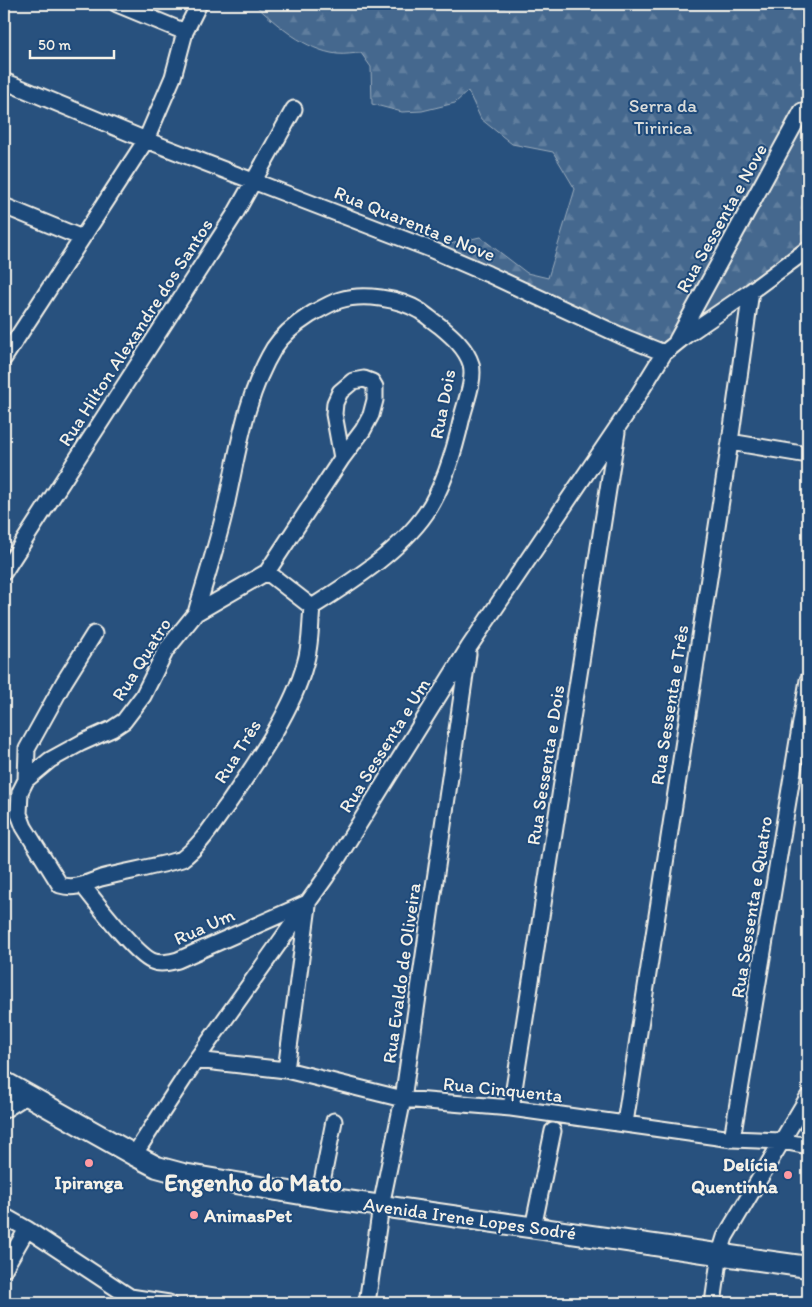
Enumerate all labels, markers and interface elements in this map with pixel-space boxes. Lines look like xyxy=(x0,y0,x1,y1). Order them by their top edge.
scale bar xyxy=(30,28,114,60)
text: 50 m xyxy=(38,36,71,54)
park label: Serra da Tiririca xyxy=(629,94,697,139)
street label: Rua Sessenta e Nove xyxy=(671,140,772,297)
street label: Rua Quarenta e Nove xyxy=(331,181,499,266)
street label: Rua Hilton Alexandre dos Santos xyxy=(53,214,218,450)
street label: Rua Dois xyxy=(424,367,461,441)
street label: Rua Quatro xyxy=(107,613,176,705)
street label: Rua Sessenta e Três xyxy=(645,623,694,787)
street label: Rua Sessenta e Um xyxy=(334,673,435,817)
street label: Rua Sessenta e Dois xyxy=(521,683,570,847)
street label: Rua Três xyxy=(209,715,266,788)
street label: Rua Sessenta e Quatro xyxy=(726,814,777,1000)
street label: Rua Evaldo de Oliveira xyxy=(377,881,426,1065)
street label: Rua Um xyxy=(170,903,238,950)
street label: Rua Cinquenta xyxy=(442,1072,564,1107)
place label: Delícia Quentinha xyxy=(691,1153,779,1198)
marker: Ipiranga xyxy=(83,1157,95,1169)
district label: Engenho do Mato xyxy=(164,1168,342,1198)
marker: Delícia Quentinha xyxy=(782,1169,794,1181)
place label: Ipiranga xyxy=(55,1171,124,1194)
street label: Avenida Irene Lopes Sodré xyxy=(362,1192,578,1245)
place label: AnimasPet xyxy=(203,1204,292,1227)
marker: AnimasPet xyxy=(188,1209,200,1221)

